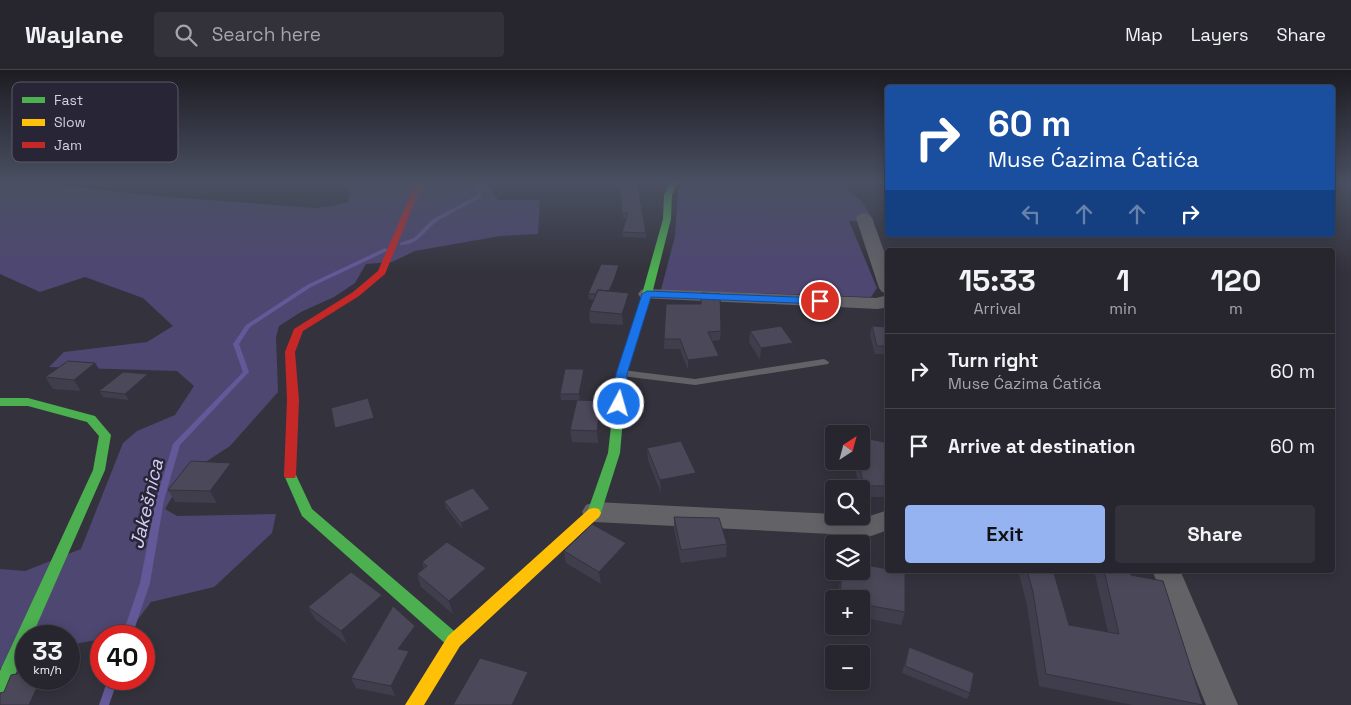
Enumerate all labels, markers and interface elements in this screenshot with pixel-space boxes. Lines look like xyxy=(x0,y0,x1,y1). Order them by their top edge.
search box xyxy=(154,12,504,57)
text: Waylane xyxy=(25,19,124,50)
icon: search xyxy=(172,21,200,49)
text: Search here xyxy=(212,22,321,47)
text: Map xyxy=(1125,23,1163,46)
text: Layers xyxy=(1191,23,1248,46)
text: Share xyxy=(1276,23,1326,46)
legend xyxy=(12,82,178,162)
text: Fast xyxy=(54,91,83,109)
text: 60 m xyxy=(988,102,1071,146)
icon: right xyxy=(905,105,970,170)
text: Slow xyxy=(54,113,86,131)
text: Jam xyxy=(54,136,82,154)
text: Muse Ćazima Ćatića xyxy=(988,145,1199,173)
icon: left xyxy=(1017,200,1045,228)
icon: ahead xyxy=(1070,200,1098,228)
icon: ahead xyxy=(1123,200,1151,228)
icon: right xyxy=(1176,200,1204,228)
text: 15:33 xyxy=(959,261,1036,300)
text: 1 xyxy=(1116,261,1130,300)
text: 120 xyxy=(1211,261,1261,300)
pin xyxy=(799,280,841,322)
icon: arrive xyxy=(806,287,834,315)
text: Arrival xyxy=(973,298,1021,319)
text: min xyxy=(1109,298,1137,319)
text: m xyxy=(1229,298,1243,319)
text: Turn right xyxy=(948,348,1038,373)
icon: right xyxy=(905,357,933,385)
text: 60 m xyxy=(1270,359,1315,384)
text: Muse Ćazima Ćatića xyxy=(948,373,1101,394)
position arrow xyxy=(592,377,644,429)
north arrow xyxy=(825,425,870,470)
map controls xyxy=(825,425,870,690)
icon: arrive xyxy=(905,432,933,460)
text: Arrive at destination xyxy=(948,434,1136,459)
text: 60 m xyxy=(1270,434,1315,459)
water label: Jakešnica xyxy=(124,457,169,551)
button: search xyxy=(825,480,870,525)
button: Exit xyxy=(905,505,1105,563)
button: Share xyxy=(1115,505,1315,563)
button: layers xyxy=(825,535,870,580)
button: + xyxy=(825,590,870,635)
speed limit sign: 40 xyxy=(90,625,155,690)
text: 33 xyxy=(32,635,63,667)
button: − xyxy=(825,645,870,690)
text: km/h xyxy=(33,662,62,678)

